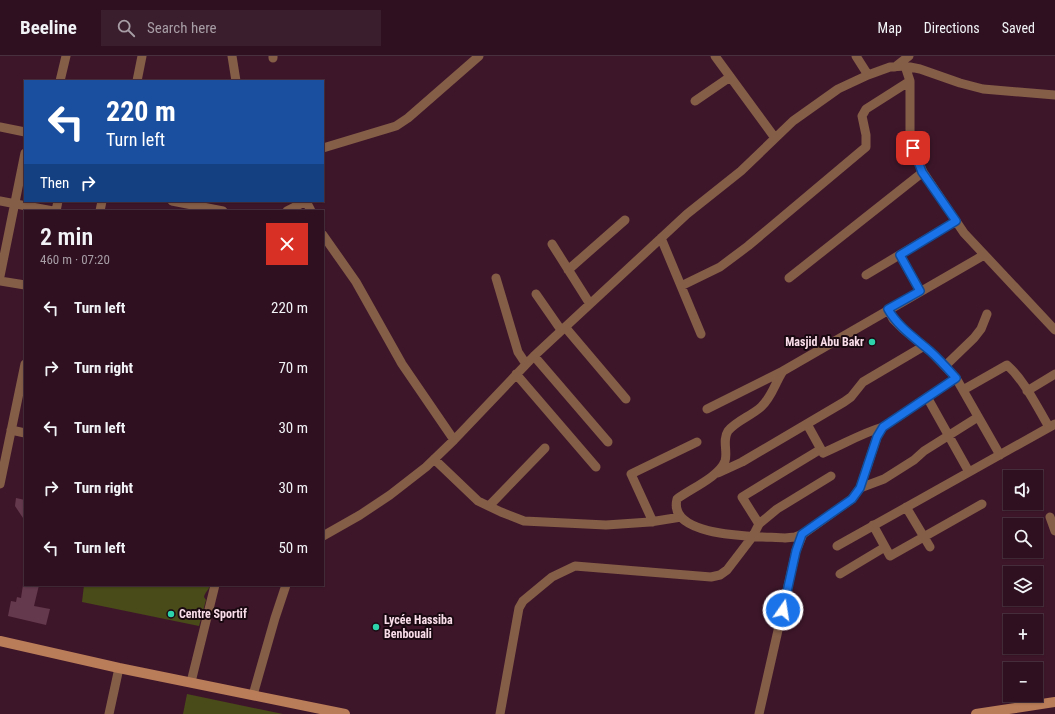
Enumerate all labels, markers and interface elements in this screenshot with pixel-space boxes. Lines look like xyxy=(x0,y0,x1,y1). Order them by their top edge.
search box xyxy=(101,10,381,46)
text: Beeline xyxy=(20,16,77,39)
icon: search xyxy=(115,17,137,39)
text: Search here xyxy=(147,19,217,37)
text: Map xyxy=(878,20,902,36)
text: Directions xyxy=(924,20,980,36)
text: Saved xyxy=(1002,20,1035,36)
text: 220 m xyxy=(106,95,176,128)
icon: left xyxy=(40,96,92,148)
text: Turn left xyxy=(106,129,165,150)
pin xyxy=(896,131,930,165)
icon: arrive xyxy=(902,137,924,159)
icon: right xyxy=(77,172,99,194)
text: Then xyxy=(40,174,69,192)
text: 2 min xyxy=(40,223,93,251)
button: close xyxy=(266,223,308,265)
text: 460 m · 07:20 xyxy=(40,252,110,267)
icon: left xyxy=(40,297,62,319)
text: Turn left xyxy=(74,299,125,317)
text: 220 m xyxy=(271,299,308,317)
place label: Masjid Abu Bakr xyxy=(785,335,864,349)
marker: Masjid Abu Bakr xyxy=(867,337,877,347)
icon: right xyxy=(40,357,62,379)
text: Turn right xyxy=(74,359,133,377)
text: 70 m xyxy=(278,359,308,377)
icon: left xyxy=(40,417,62,439)
text: Turn left xyxy=(74,419,125,437)
text: 30 m xyxy=(278,419,308,437)
map controls xyxy=(1003,470,1043,702)
button: sound xyxy=(1003,470,1043,510)
icon: right xyxy=(40,477,62,499)
text: Turn right xyxy=(74,479,133,497)
text: 30 m xyxy=(278,479,308,497)
button: search xyxy=(1003,518,1043,558)
icon: left xyxy=(40,537,62,559)
text: Turn left xyxy=(74,539,125,557)
text: 50 m xyxy=(278,539,308,557)
button: layers xyxy=(1003,566,1043,606)
position arrow xyxy=(762,589,804,631)
place label: Centre Sportif xyxy=(179,607,247,621)
marker: Centre Sportif xyxy=(166,609,176,619)
place label: Lycée Hassiba Benbouali xyxy=(384,613,453,641)
button: + xyxy=(1003,614,1043,654)
marker: Lycée Hassiba Benbouali xyxy=(371,622,381,632)
button: − xyxy=(1003,662,1043,702)

